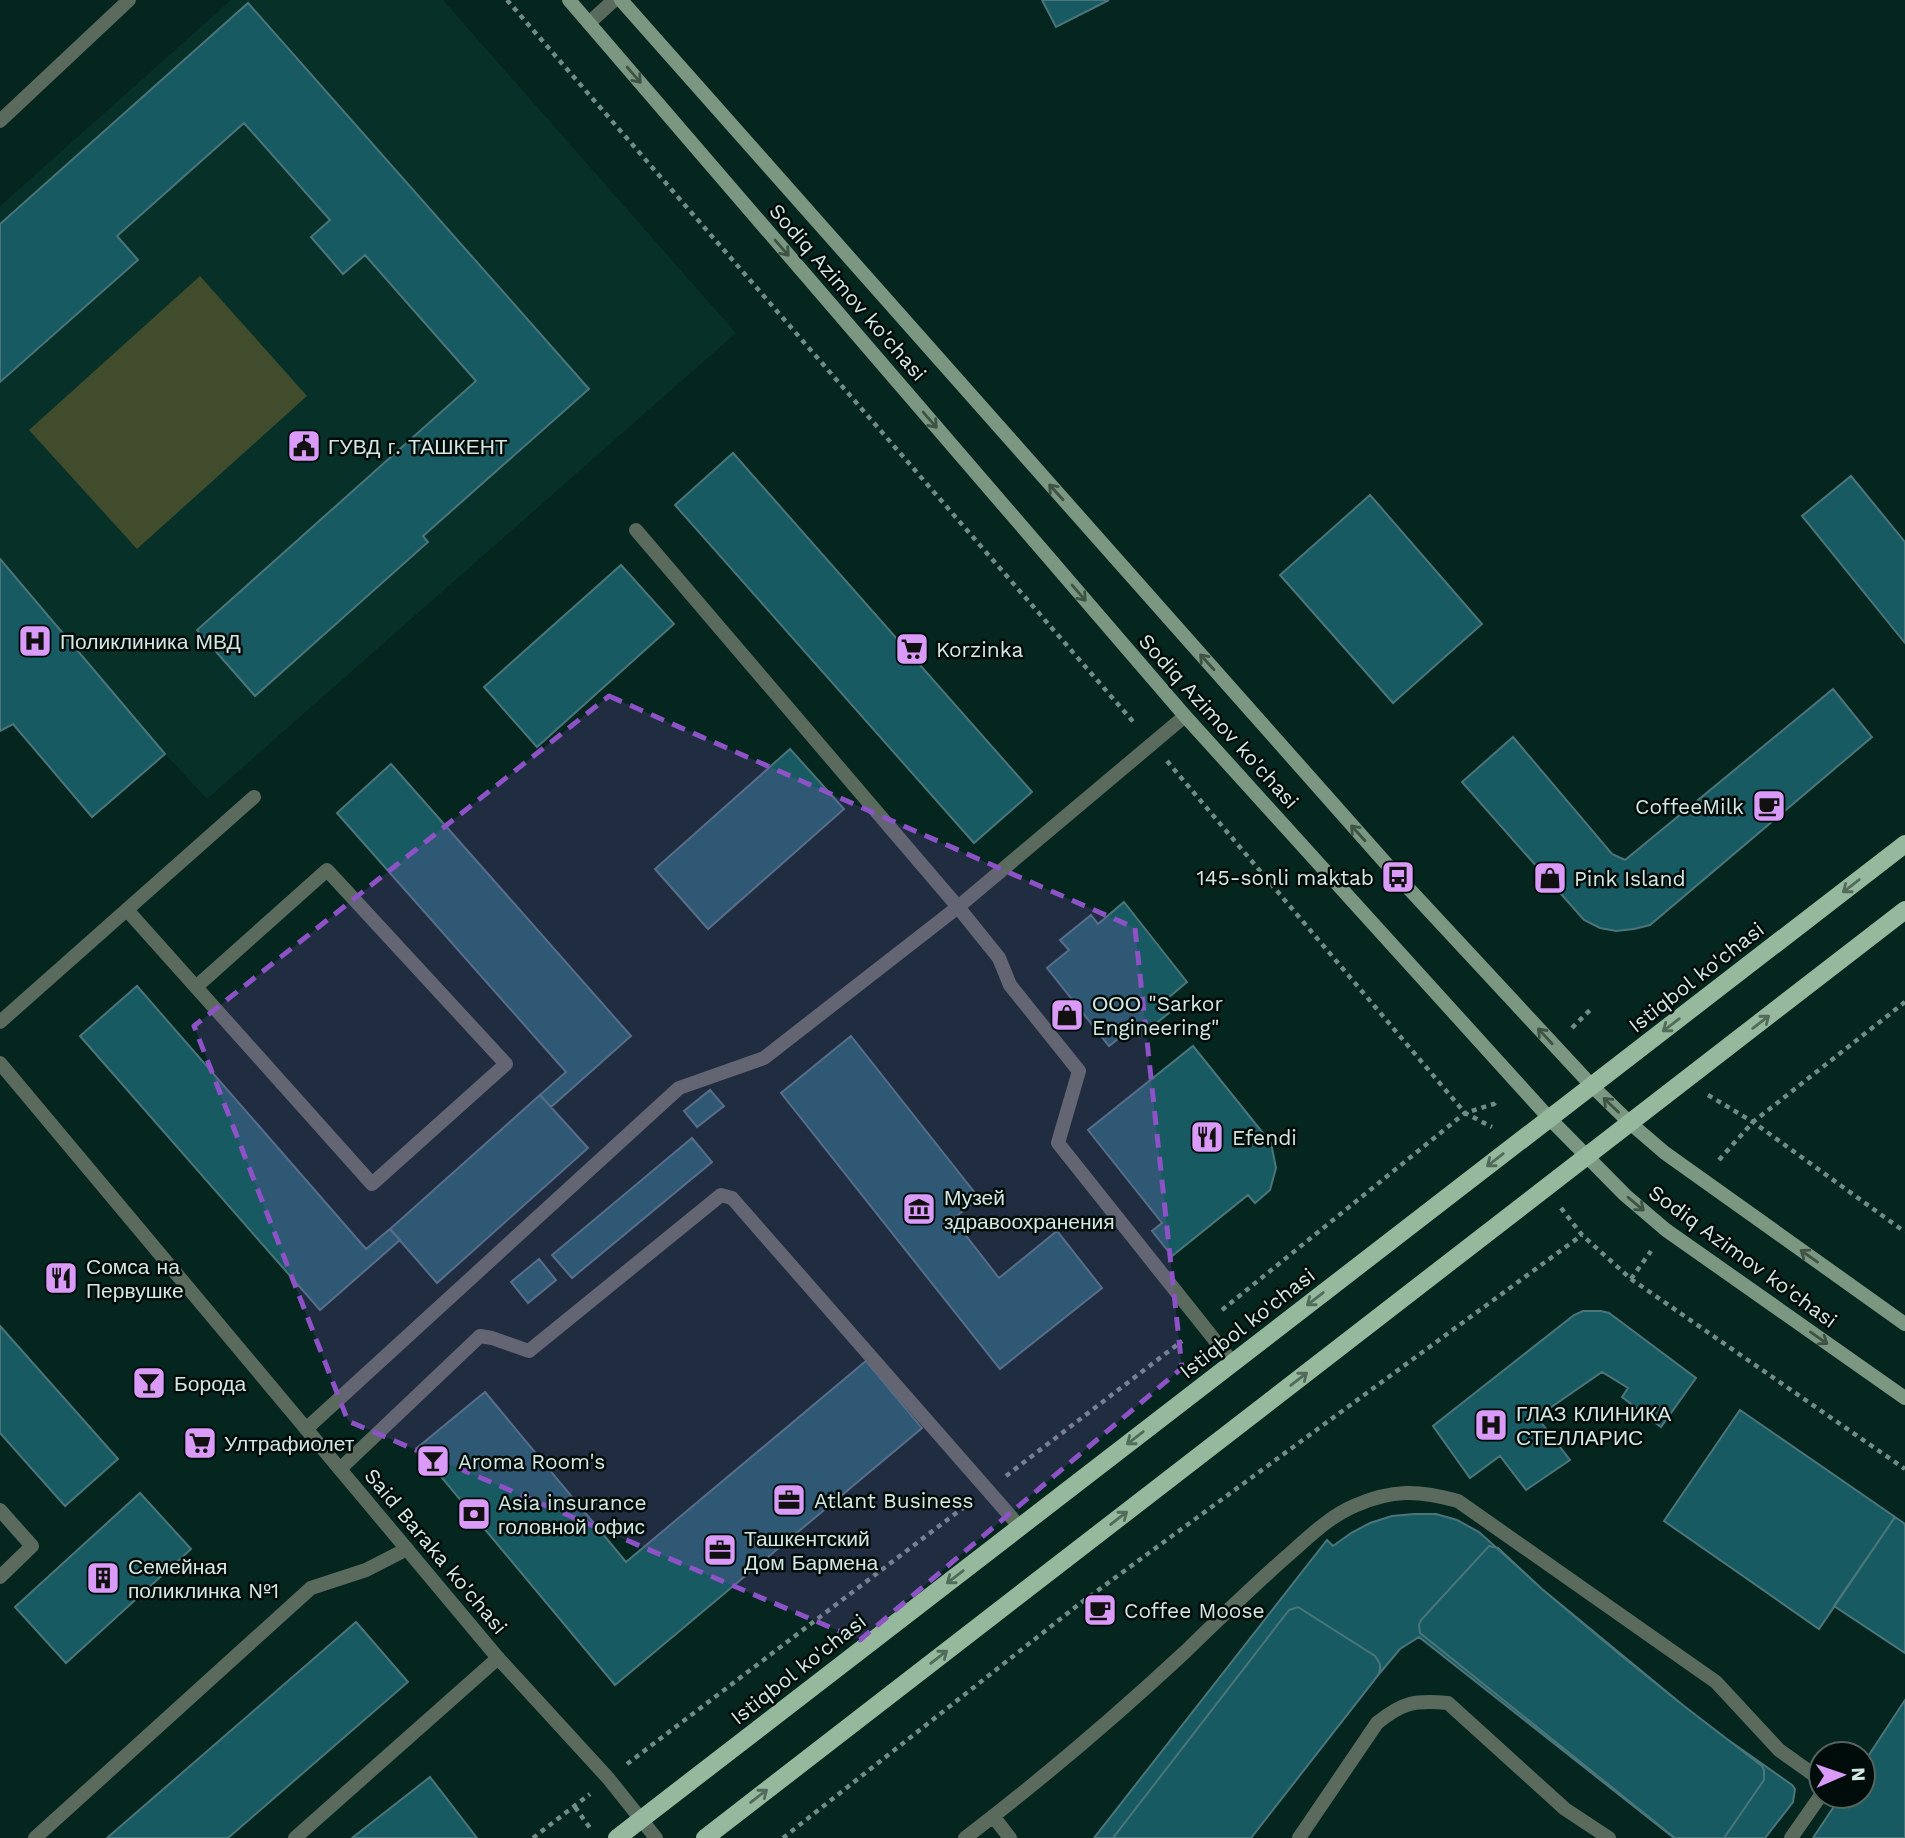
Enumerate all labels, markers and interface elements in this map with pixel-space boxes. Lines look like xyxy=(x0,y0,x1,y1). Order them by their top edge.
one-way arrow xyxy=(626,66,642,84)
street label: Sodiq Azimov ko'chasi xyxy=(764,198,932,386)
one-way arrow xyxy=(774,238,790,256)
one-way arrow xyxy=(922,411,938,429)
public building icon: ГУВД г. ТАШКЕНТ xyxy=(285,427,323,465)
place label: ГУВД г. ТАШКЕНТ xyxy=(328,434,508,459)
one-way arrow xyxy=(1048,483,1064,501)
one-way arrow xyxy=(1071,583,1087,601)
hospital icon: Поликлиника МВД xyxy=(16,622,54,660)
street label: Sodiq Azimov ko'chasi xyxy=(1134,628,1304,814)
place label: Поликлиника МВД xyxy=(60,629,241,654)
supermarket icon: Korzinka xyxy=(893,630,931,668)
place label: Korzinka xyxy=(936,637,1024,662)
one-way arrow xyxy=(1199,653,1215,671)
cafe icon: CoffeeMilk xyxy=(1750,787,1788,825)
place label: CoffeeMilk xyxy=(1635,794,1744,819)
one-way arrow xyxy=(1350,824,1366,842)
bus stop icon: 145-sonli maktab xyxy=(1379,858,1417,896)
shop icon: Pink Island xyxy=(1531,859,1569,897)
place label: 145-sonli maktab xyxy=(1197,865,1374,890)
place label: Pink Island xyxy=(1574,866,1686,891)
one-way arrow xyxy=(1842,879,1861,894)
street label: Istiqbol ko'chasi xyxy=(1623,916,1769,1038)
place label: ООО "Sarkor Engineering" xyxy=(1092,991,1223,1040)
shop icon: ООО "Sarkor Engineering" xyxy=(1048,996,1086,1034)
one-way arrow xyxy=(1751,1014,1770,1029)
one-way arrow xyxy=(1661,1017,1680,1032)
one-way arrow xyxy=(1537,1028,1554,1045)
one-way arrow xyxy=(1602,1096,1619,1113)
restaurant icon: Efendi xyxy=(1188,1118,1226,1156)
place label: Efendi xyxy=(1232,1125,1297,1150)
one-way arrow xyxy=(1487,1153,1505,1168)
street label: Sodiq Azimov ko'chasi xyxy=(1644,1179,1842,1333)
place label: Музей здравоохранения xyxy=(944,1185,1115,1234)
museum icon: Музей здравоохранения xyxy=(900,1190,938,1228)
one-way arrow xyxy=(1626,1196,1644,1212)
one-way arrow xyxy=(1800,1249,1819,1263)
place label: Сомса на Первушке xyxy=(86,1254,184,1303)
restaurant icon: Сомса на Первушке xyxy=(42,1259,80,1297)
street label: Istiqbol ko'chasi xyxy=(1174,1262,1320,1384)
one-way arrow xyxy=(1307,1292,1325,1307)
one-way arrow xyxy=(1809,1331,1828,1345)
bar icon: Борода xyxy=(130,1364,168,1402)
place label: Борода xyxy=(174,1371,247,1396)
one-way arrow xyxy=(1289,1371,1308,1386)
place label: ГЛАЗ КЛИНИКА СТЕЛЛАРИС xyxy=(1516,1401,1671,1450)
hospital icon: ГЛАЗ КЛИНИКА СТЕЛЛАРИС xyxy=(1472,1406,1510,1444)
supermarket icon: Ултрафиолет xyxy=(181,1424,219,1462)
place label: Ултрафиолет xyxy=(224,1431,355,1456)
one-way arrow xyxy=(1126,1431,1145,1446)
bar icon: Aroma Room's xyxy=(414,1442,452,1480)
place label: Aroma Room's xyxy=(458,1449,605,1474)
street label: Said Baraka ko'chasi xyxy=(359,1463,513,1639)
office icon: Atlant Business xyxy=(770,1481,808,1519)
place label: Atlant Business xyxy=(814,1488,974,1513)
place label: Asia insurance головной офис xyxy=(498,1490,647,1539)
bank icon: Asia insurance головной офис xyxy=(455,1495,493,1533)
one-way arrow xyxy=(1109,1510,1128,1525)
place label: Ташкентский Дом Бармена xyxy=(744,1526,879,1575)
office icon: Ташкентский Дом Бармена xyxy=(701,1531,739,1569)
place label: Семейная поликлинка №1 xyxy=(128,1554,279,1603)
building icon: Семейная поликлинка №1 xyxy=(84,1559,122,1597)
one-way arrow xyxy=(946,1570,965,1585)
cafe icon: Coffee Moose xyxy=(1081,1591,1119,1629)
place label: Coffee Moose xyxy=(1124,1598,1265,1623)
street label: Istiqbol ko'chasi xyxy=(725,1608,871,1730)
one-way arrow xyxy=(929,1650,948,1665)
north arrow xyxy=(1807,1740,1877,1810)
text: N xyxy=(1847,1767,1870,1782)
one-way arrow xyxy=(749,1789,768,1804)

